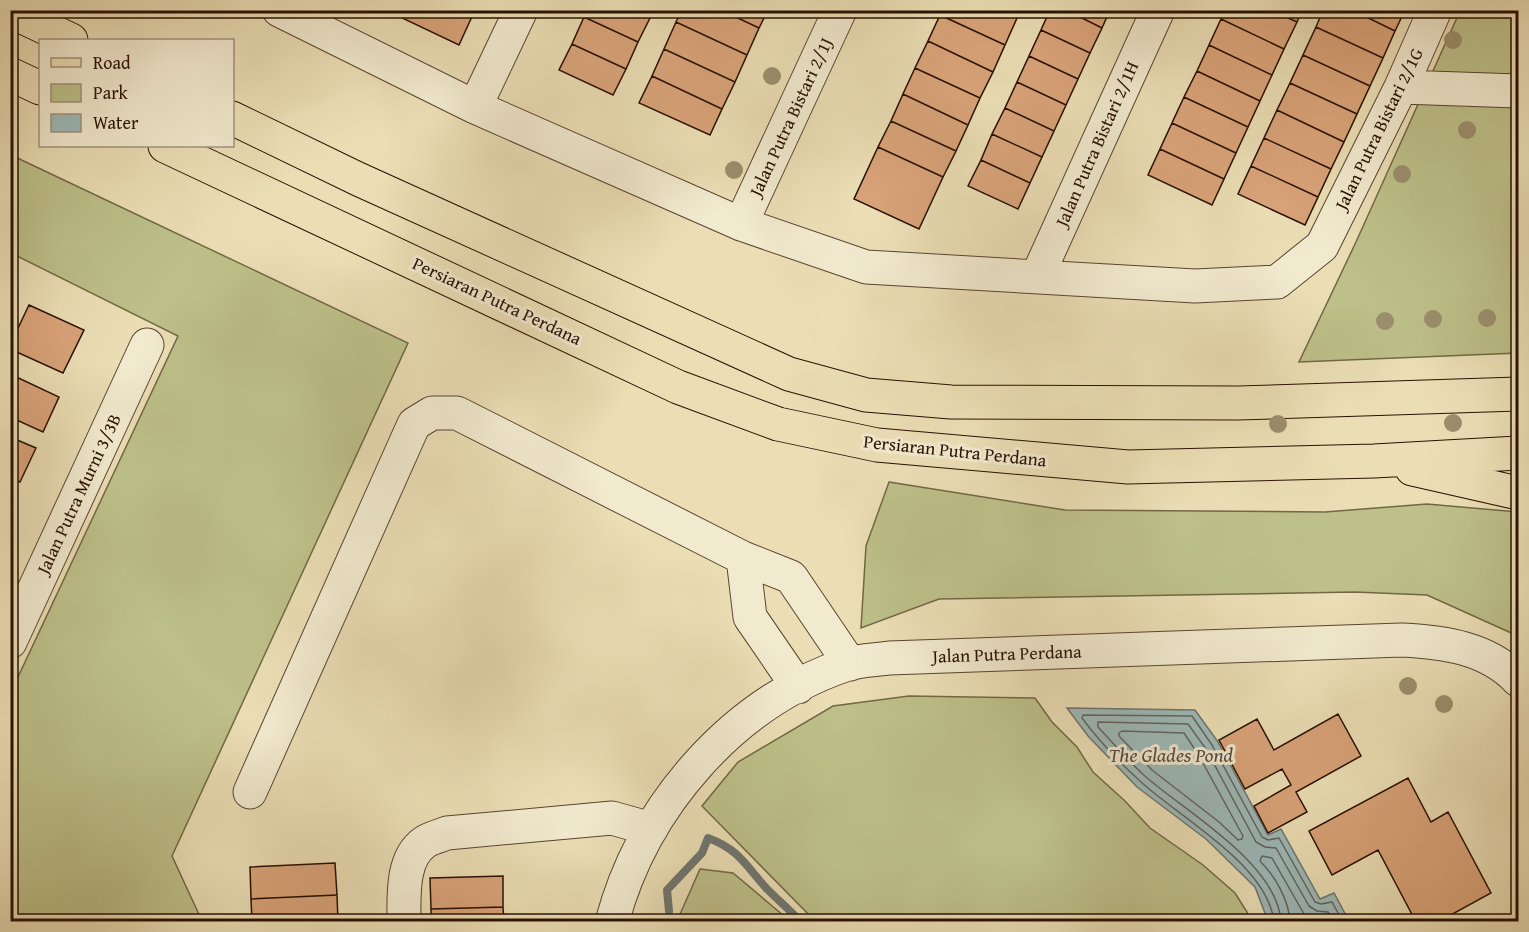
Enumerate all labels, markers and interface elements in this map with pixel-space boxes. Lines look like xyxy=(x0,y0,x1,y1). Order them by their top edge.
street label: Jalan Putra Bistari 2/1J xyxy=(741,33,839,202)
legend xyxy=(39,39,234,147)
street label: Jalan Putra Bistari 2/1G xyxy=(1327,43,1430,216)
text: Road xyxy=(93,49,131,76)
street label: Jalan Putra Bistari 2/1H xyxy=(1047,57,1145,233)
text: Park xyxy=(93,79,129,106)
text: Water xyxy=(93,109,139,136)
street label: Persiaran Putra Perdana xyxy=(408,250,587,352)
street label: Jalan Putra Murni 3/3B xyxy=(29,409,128,580)
street label: Persiaran Putra Perdana xyxy=(862,427,1048,474)
street label: Jalan Putra Perdana xyxy=(930,637,1083,670)
water label: The Glades Pond xyxy=(1109,740,1234,769)

